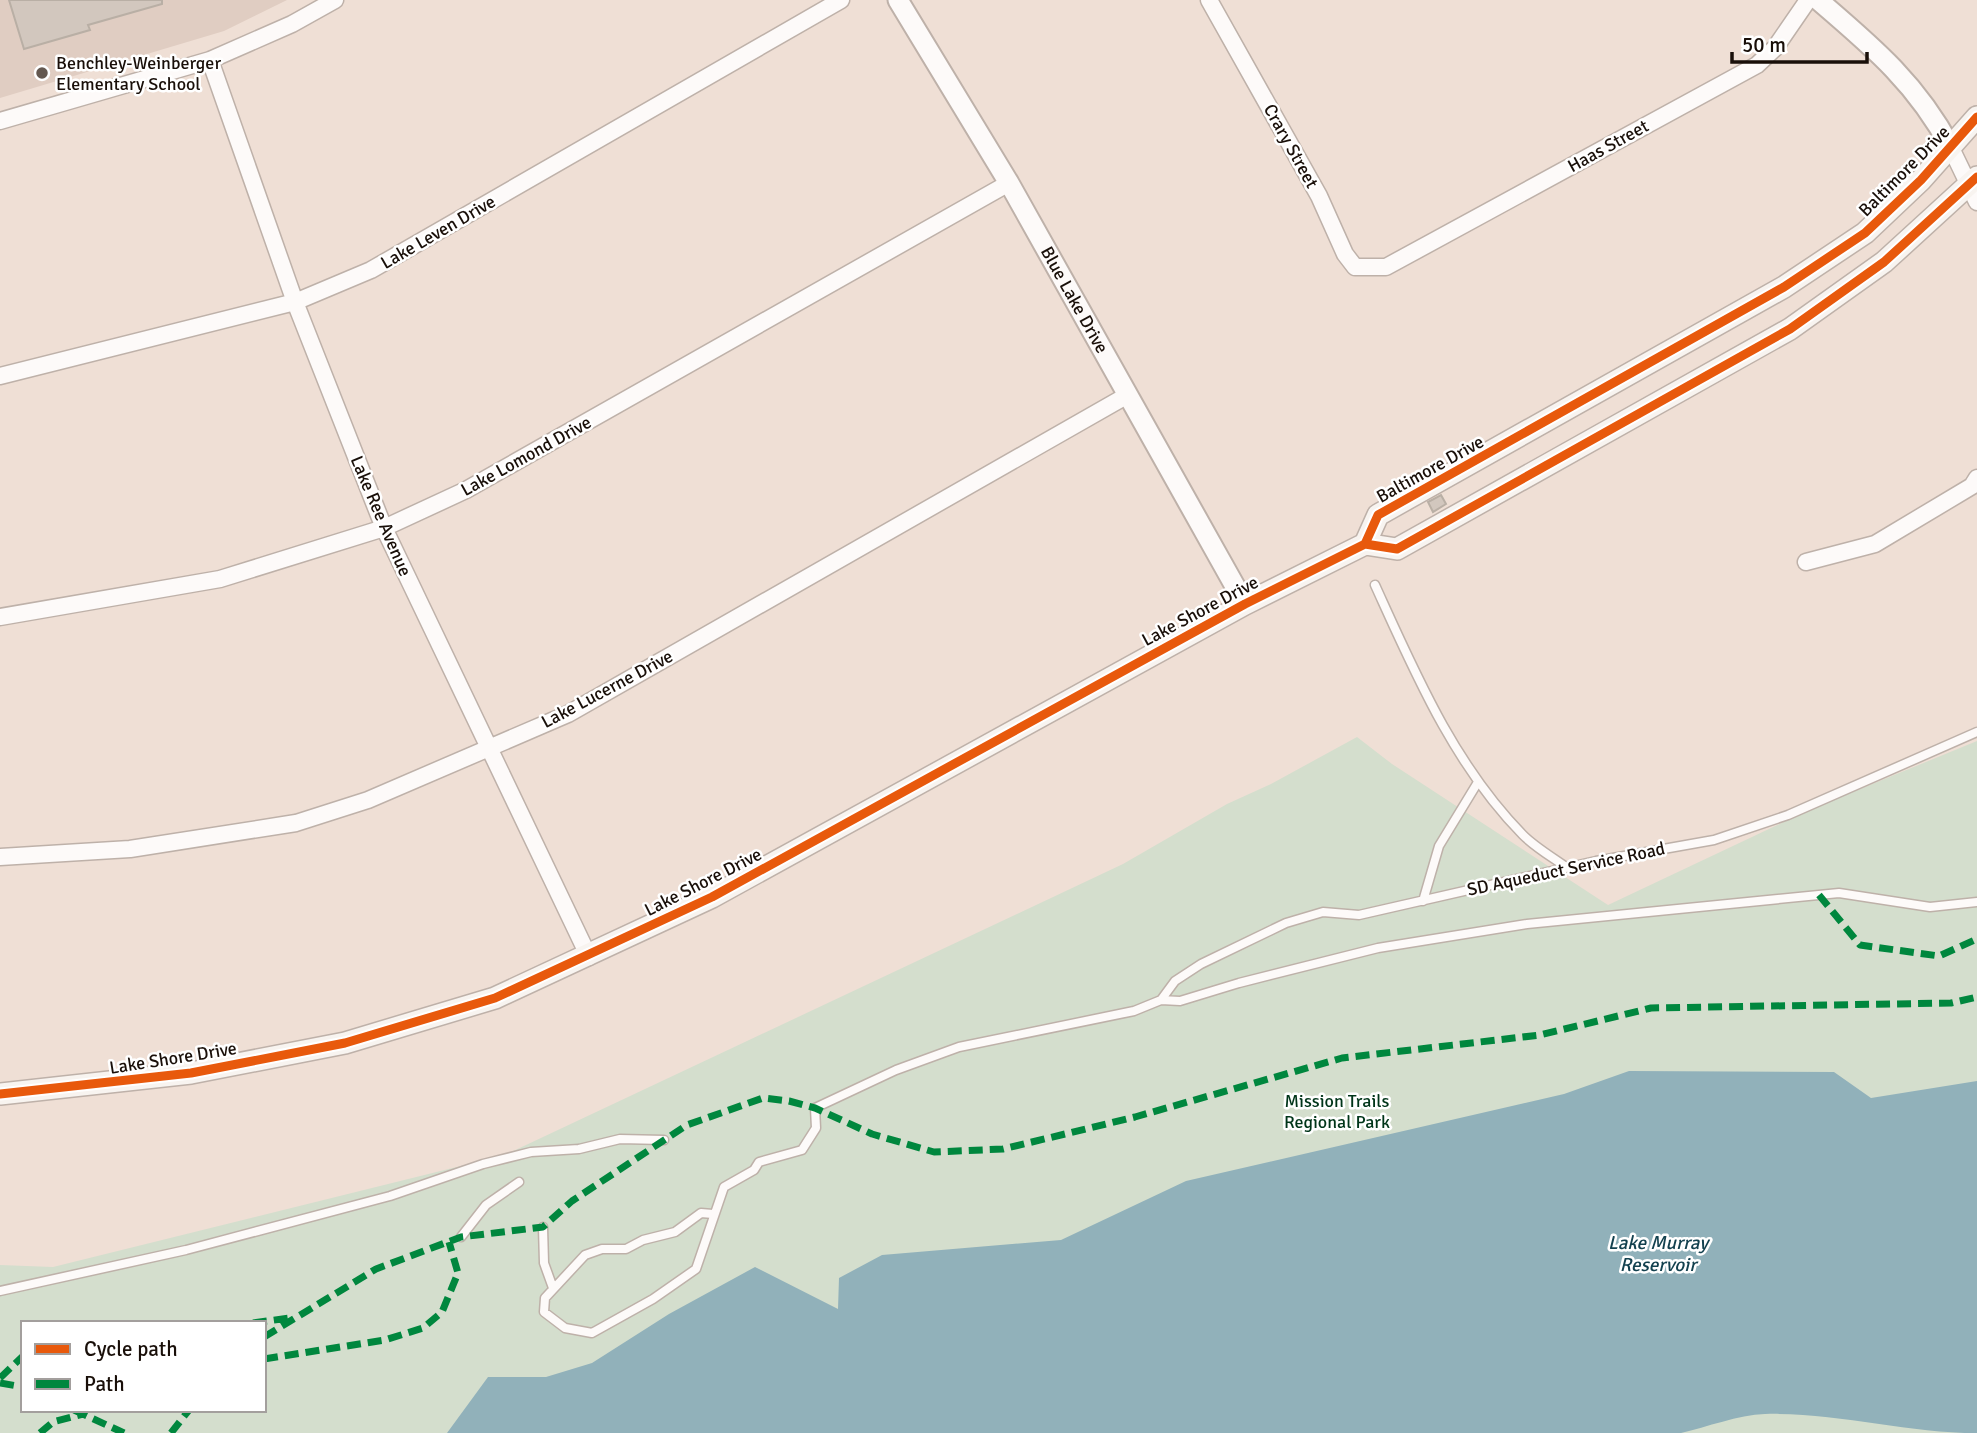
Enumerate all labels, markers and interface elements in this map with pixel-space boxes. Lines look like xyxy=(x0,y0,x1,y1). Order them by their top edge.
scale bar xyxy=(1732,21,1867,65)
text: 50 m xyxy=(1742,32,1786,58)
place label: Benchley-Weinberger Elementary School xyxy=(56,52,221,95)
marker: Benchley-Weinberger Elementary School xyxy=(34,65,50,81)
street label: Crary Street xyxy=(1259,100,1323,192)
street label: Haas Street xyxy=(1564,115,1652,177)
street label: Baltimore Drive xyxy=(1854,121,1954,221)
street label: Lake Leven Drive xyxy=(377,190,499,274)
street label: Blue Lake Drive xyxy=(1036,243,1113,357)
street label: Lake Lomond Drive xyxy=(457,411,595,501)
street label: Baltimore Drive xyxy=(1372,430,1488,508)
street label: Lake Ree Avenue xyxy=(346,452,416,580)
street label: Lake Shore Drive xyxy=(1138,571,1262,651)
street label: Lake Lucerne Drive xyxy=(537,645,677,733)
street label: SD Aqueduct Service Road xyxy=(1465,837,1667,901)
street label: Lake Shore Drive xyxy=(641,843,765,921)
street label: Lake Shore Drive xyxy=(108,1037,238,1079)
park label: Mission Trails Regional Park xyxy=(1284,1090,1390,1133)
water label: Lake Murray Reservoir xyxy=(1608,1231,1710,1277)
legend xyxy=(21,1321,266,1412)
text: Cycle path xyxy=(84,1336,178,1362)
text: Path xyxy=(84,1371,125,1397)

